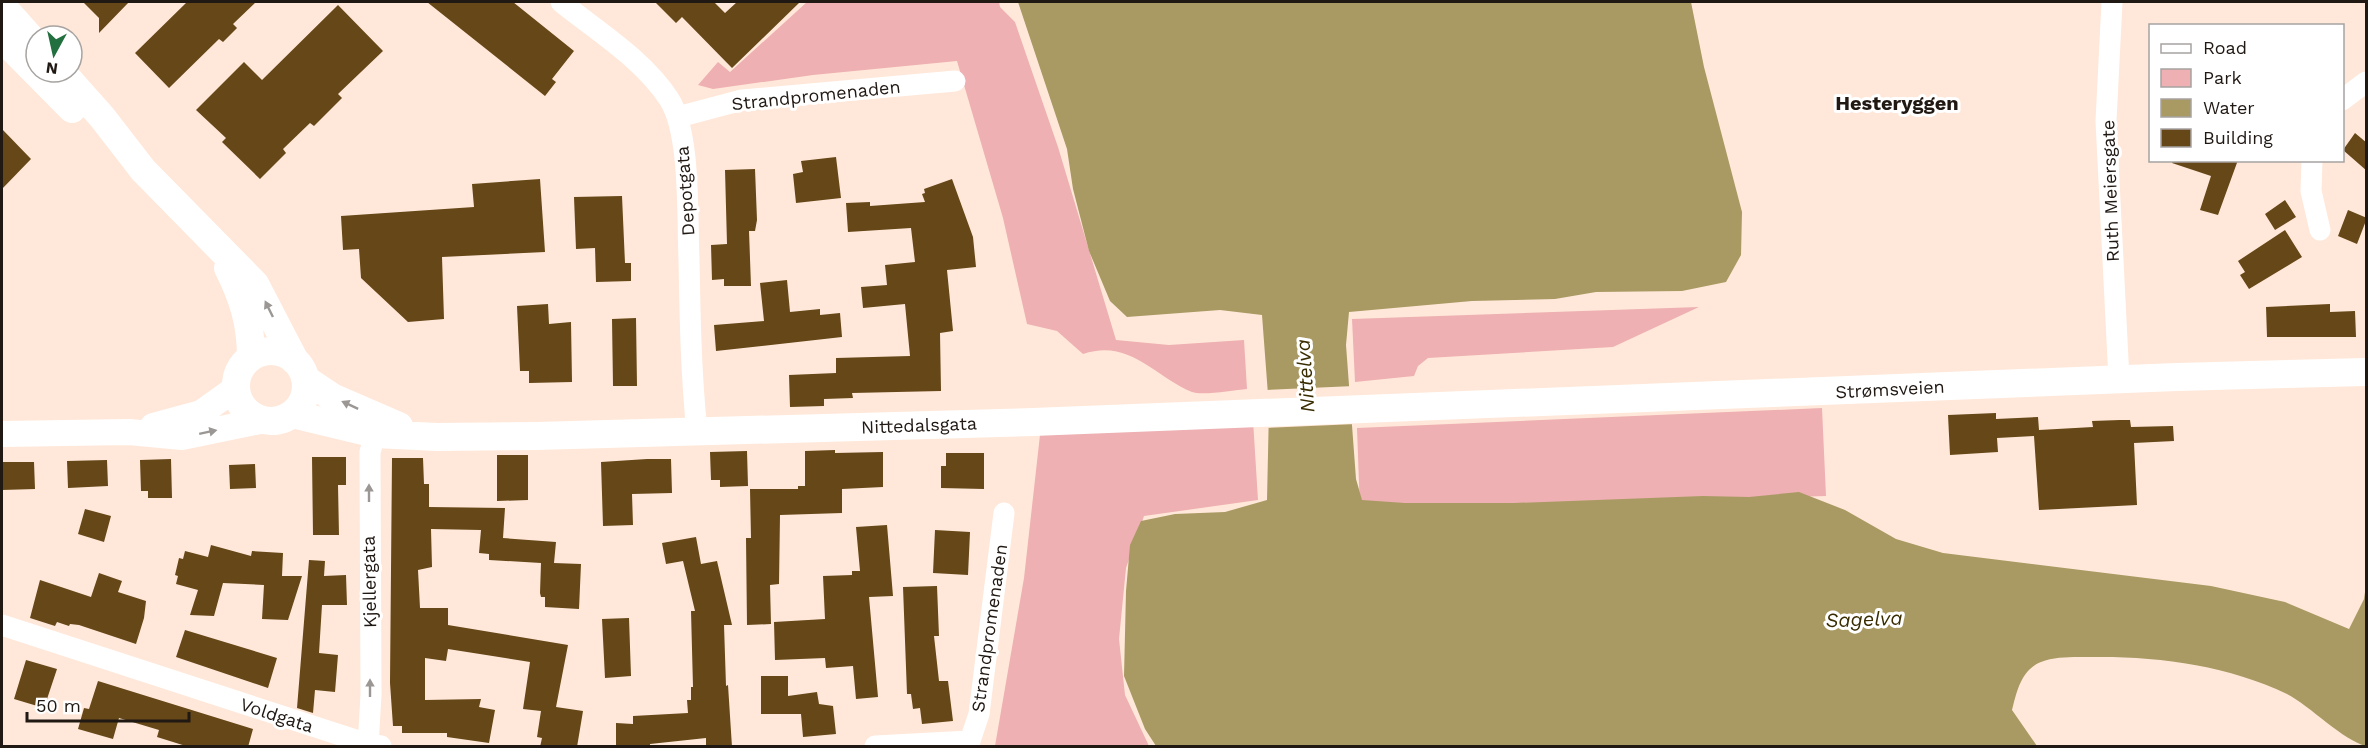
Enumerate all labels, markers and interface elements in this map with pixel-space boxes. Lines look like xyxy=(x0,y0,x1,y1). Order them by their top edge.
north arrow xyxy=(24,24,84,84)
legend xyxy=(2149,24,2344,162)
text: Road xyxy=(2203,37,2247,58)
text: N xyxy=(45,58,59,79)
text: Park xyxy=(2203,67,2242,88)
street label: Strandpromenaden xyxy=(731,76,901,114)
district label: Hesteryggen xyxy=(1835,91,1959,115)
text: Water xyxy=(2203,97,2255,118)
street label: Ruth Meiersgate xyxy=(2097,120,2123,262)
text: Building xyxy=(2203,127,2273,148)
street label: Depotgata xyxy=(671,145,699,237)
one-way arrow xyxy=(265,300,274,317)
water label: Nittelva xyxy=(1290,338,1320,414)
street label: Strømsveien xyxy=(1835,376,1945,402)
one-way arrow xyxy=(341,400,358,409)
street label: Nittedalsgata xyxy=(861,412,977,438)
one-way arrow xyxy=(199,427,217,437)
one-way arrow xyxy=(364,484,374,503)
street label: Kjellergata xyxy=(358,536,380,628)
street label: Strandpromenaden xyxy=(967,543,1011,713)
water label: Sagelva xyxy=(1825,606,1903,632)
one-way arrow xyxy=(365,679,375,698)
scale bar xyxy=(27,685,189,723)
street label: Voldgata xyxy=(238,693,316,737)
text: 50 m xyxy=(36,695,81,716)

